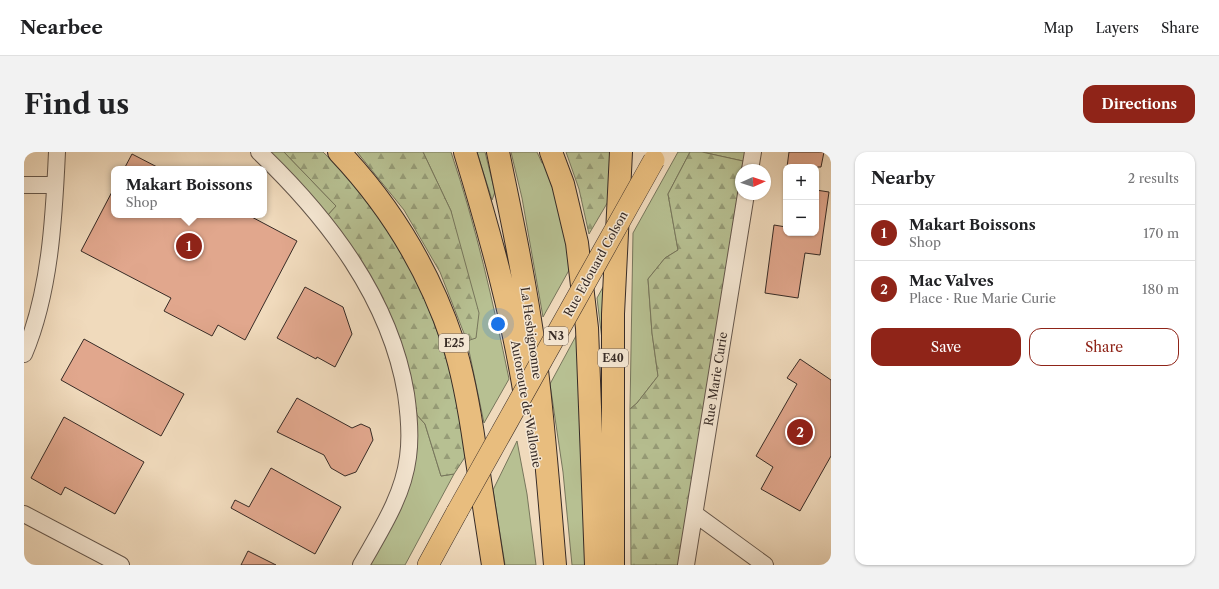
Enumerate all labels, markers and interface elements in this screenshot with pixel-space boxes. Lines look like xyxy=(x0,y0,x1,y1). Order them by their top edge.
text: Nearbee xyxy=(20,16,103,39)
text: Map xyxy=(1043,19,1073,37)
text: Layers xyxy=(1095,19,1139,37)
text: Share xyxy=(1161,19,1199,37)
button: Directions xyxy=(1083,85,1195,123)
text: Find us xyxy=(24,87,129,121)
north arrow xyxy=(735,164,771,200)
map controls xyxy=(783,164,819,236)
button: + xyxy=(783,164,819,200)
popup xyxy=(111,166,267,218)
text: Nearby xyxy=(871,168,935,188)
text: 2 results xyxy=(1128,170,1179,186)
text: Makart Boissons xyxy=(126,175,252,194)
text: Shop xyxy=(126,194,158,210)
button: − xyxy=(783,200,819,236)
street label: Rue Edouard Colson xyxy=(560,208,631,319)
text: Makart Boissons xyxy=(909,215,1036,234)
text: 1 xyxy=(881,225,887,241)
text: 170 m xyxy=(1143,225,1179,241)
pin: 1 xyxy=(176,231,202,261)
text: Shop xyxy=(909,234,941,250)
text: Mac Valves xyxy=(909,271,994,290)
text: 2 xyxy=(880,281,888,297)
text: 180 m xyxy=(1142,281,1179,297)
street label: La Hesbignonne xyxy=(518,286,545,380)
text: Place · Rue Marie Curie xyxy=(909,290,1056,306)
your location xyxy=(488,314,508,334)
road number: N3 xyxy=(544,327,568,345)
button: Save xyxy=(871,328,1021,366)
button: Share xyxy=(1029,328,1179,366)
street label: Rue Marie Curie xyxy=(701,330,730,427)
road number: E25 xyxy=(439,334,469,352)
street label: Autoroute de Wallonie xyxy=(508,338,545,469)
road number: E40 xyxy=(598,349,628,367)
pin: 2 xyxy=(787,417,813,447)

